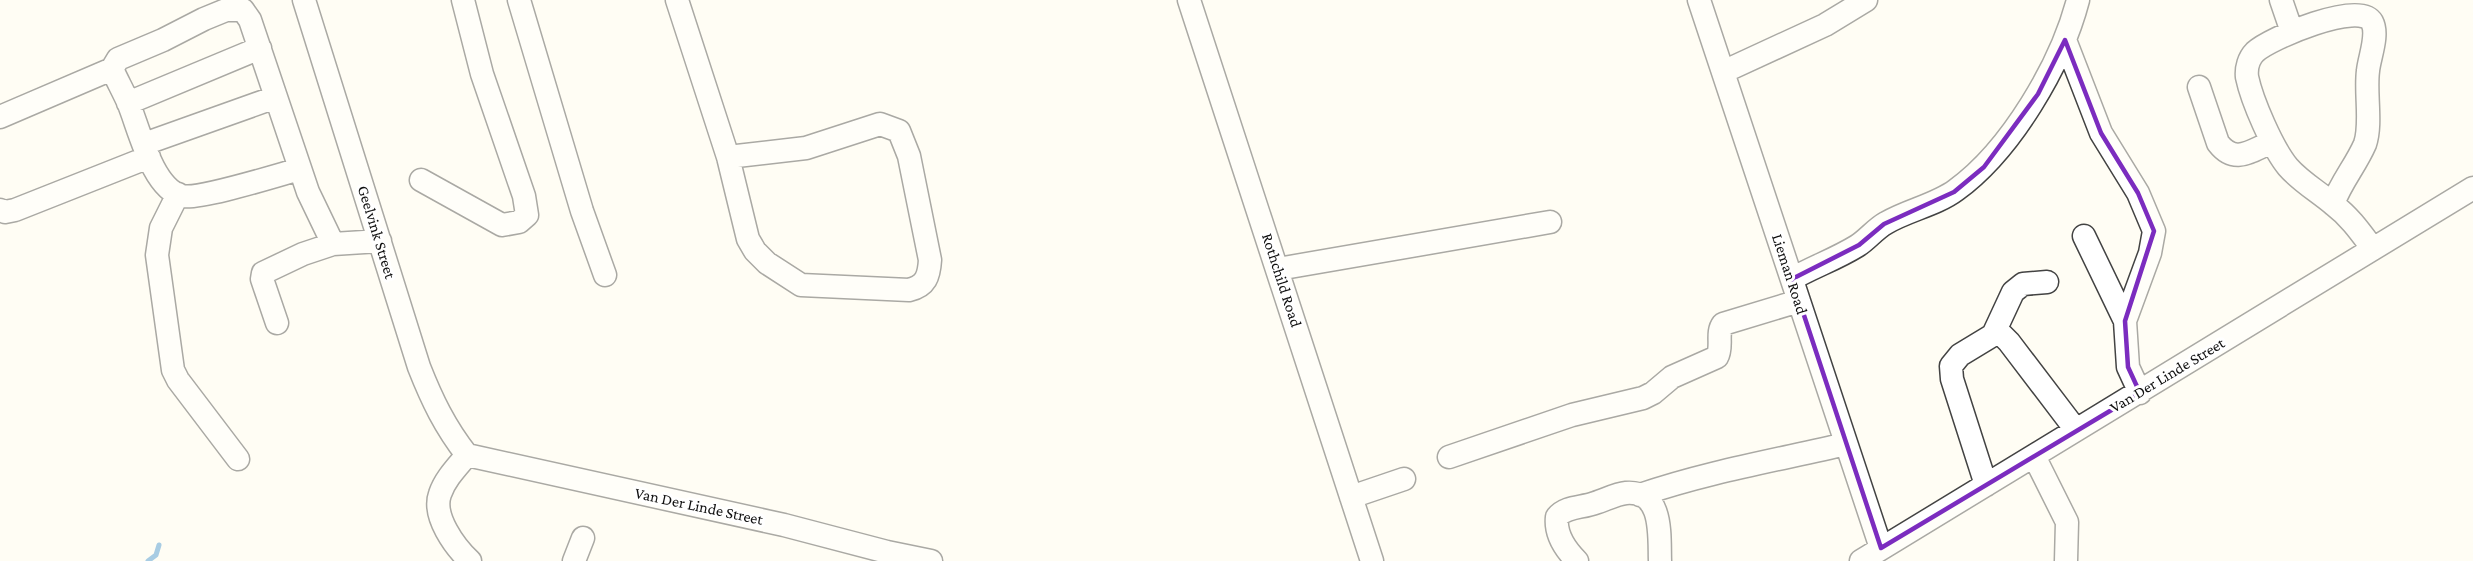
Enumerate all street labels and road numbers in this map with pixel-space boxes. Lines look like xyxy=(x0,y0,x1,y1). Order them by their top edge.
street label: Geelvink Street xyxy=(355,183,399,281)
street label: Rothchild Road xyxy=(1259,231,1305,330)
street label: Lieman Road xyxy=(1769,232,1811,317)
street label: Van Der Linde Street xyxy=(2107,334,2228,416)
street label: Van Der Linde Street xyxy=(633,484,765,528)

